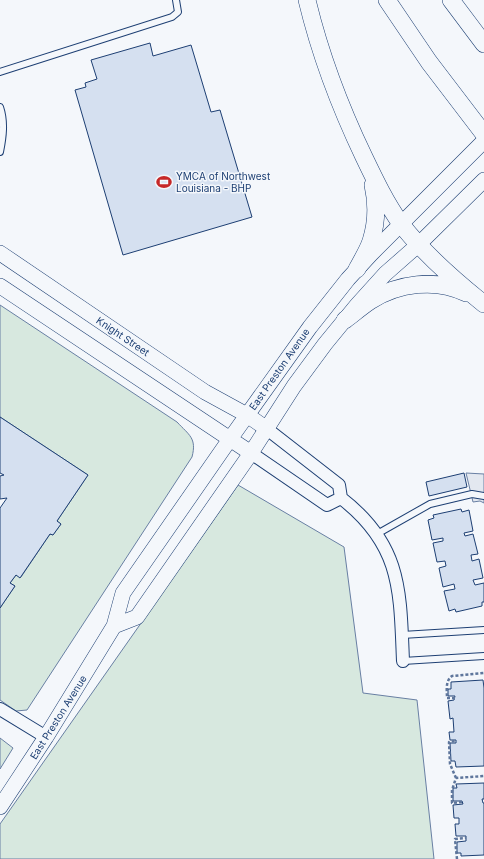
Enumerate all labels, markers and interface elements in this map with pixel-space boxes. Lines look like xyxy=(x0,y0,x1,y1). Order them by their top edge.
place label: YMCA of Northwest Louisiana - BHP xyxy=(176,170,271,194)
sports icon: YMCA of Northwest Louisiana - BHP xyxy=(155,173,173,191)
street label: Knight Street xyxy=(94,314,152,359)
street label: East Preston Avenue xyxy=(246,326,312,412)
street label: East Preston Avenue xyxy=(27,673,89,761)

